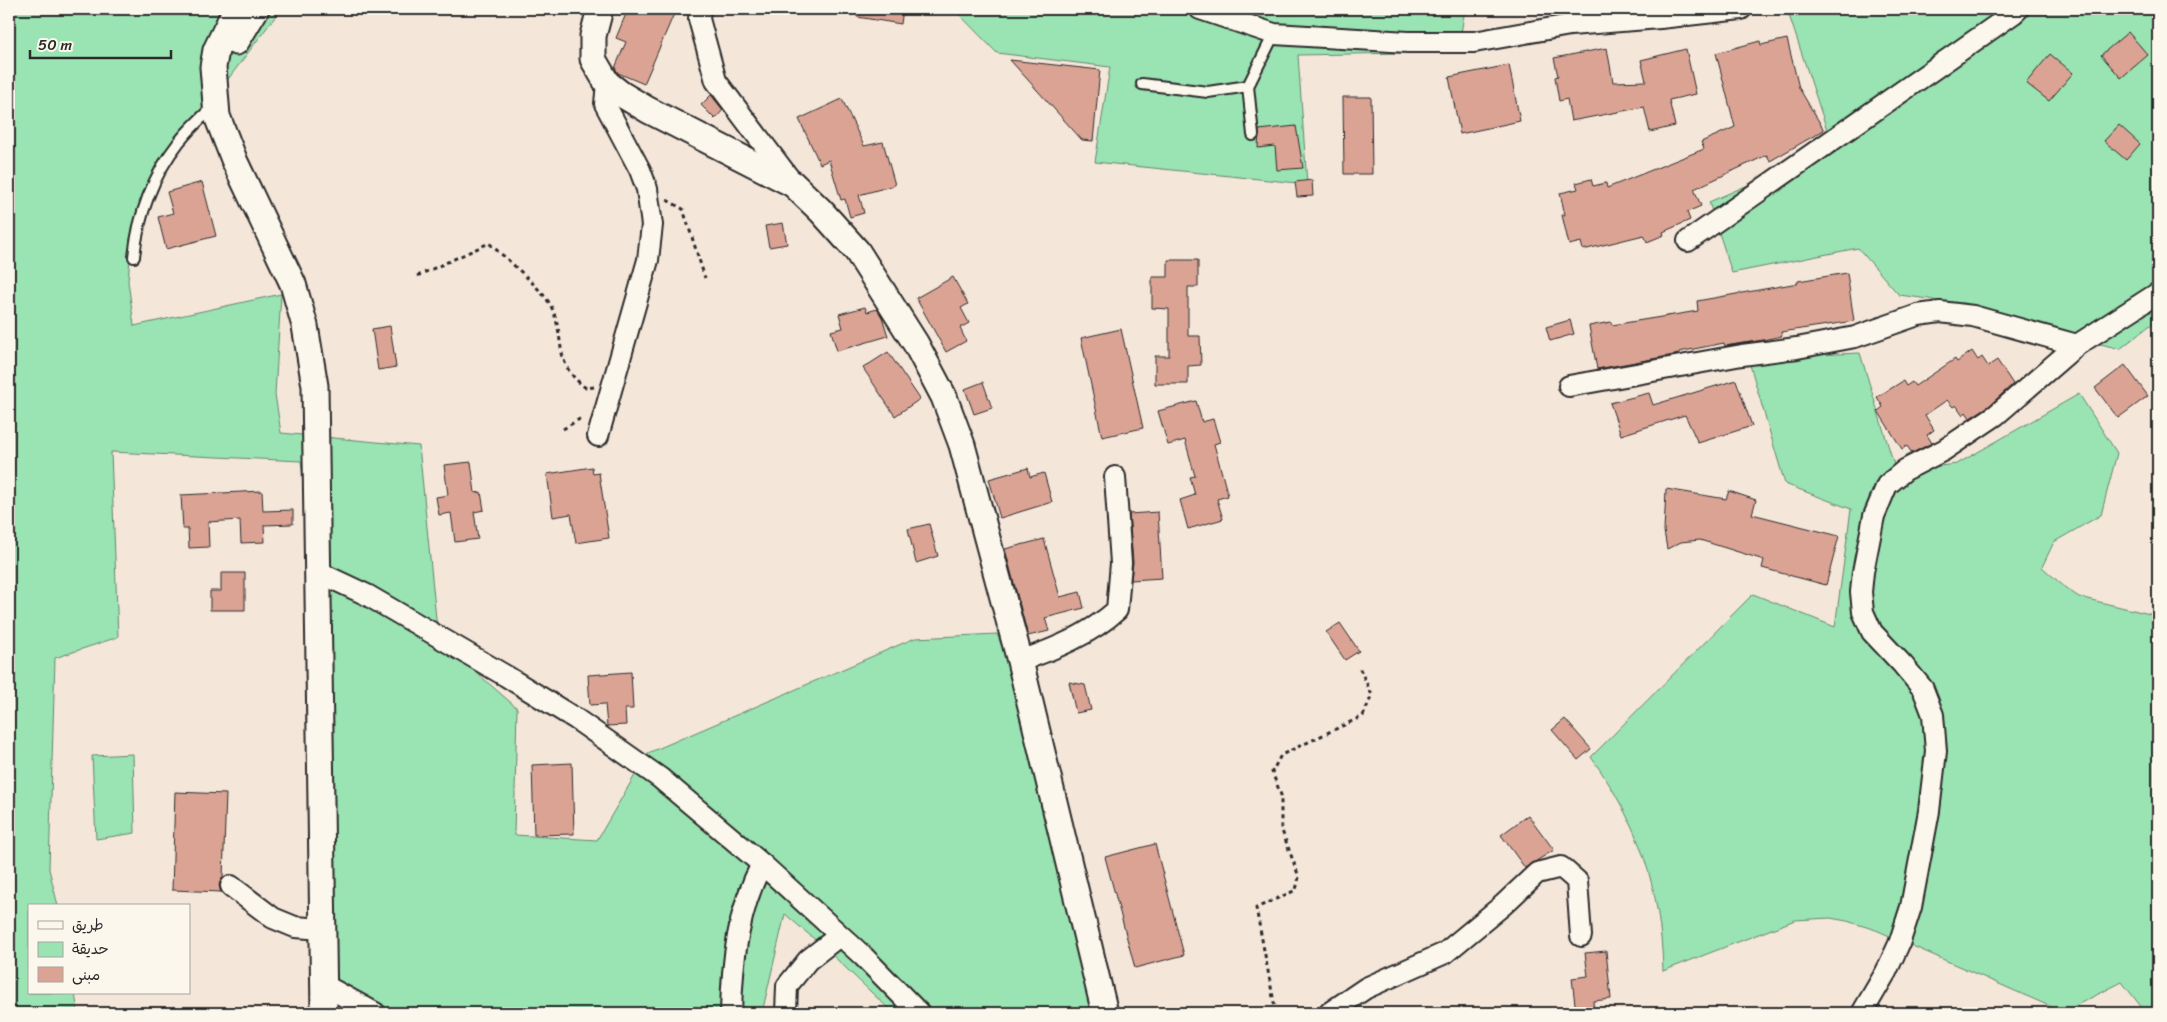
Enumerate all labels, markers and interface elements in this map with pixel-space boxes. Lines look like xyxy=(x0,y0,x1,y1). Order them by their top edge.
scale bar xyxy=(30,28,171,60)
text: 50 m xyxy=(38,32,73,58)
legend xyxy=(28,904,190,994)
text: طريق xyxy=(72,912,104,938)
text: حديقة xyxy=(72,936,109,962)
text: مبنى xyxy=(72,962,100,988)

